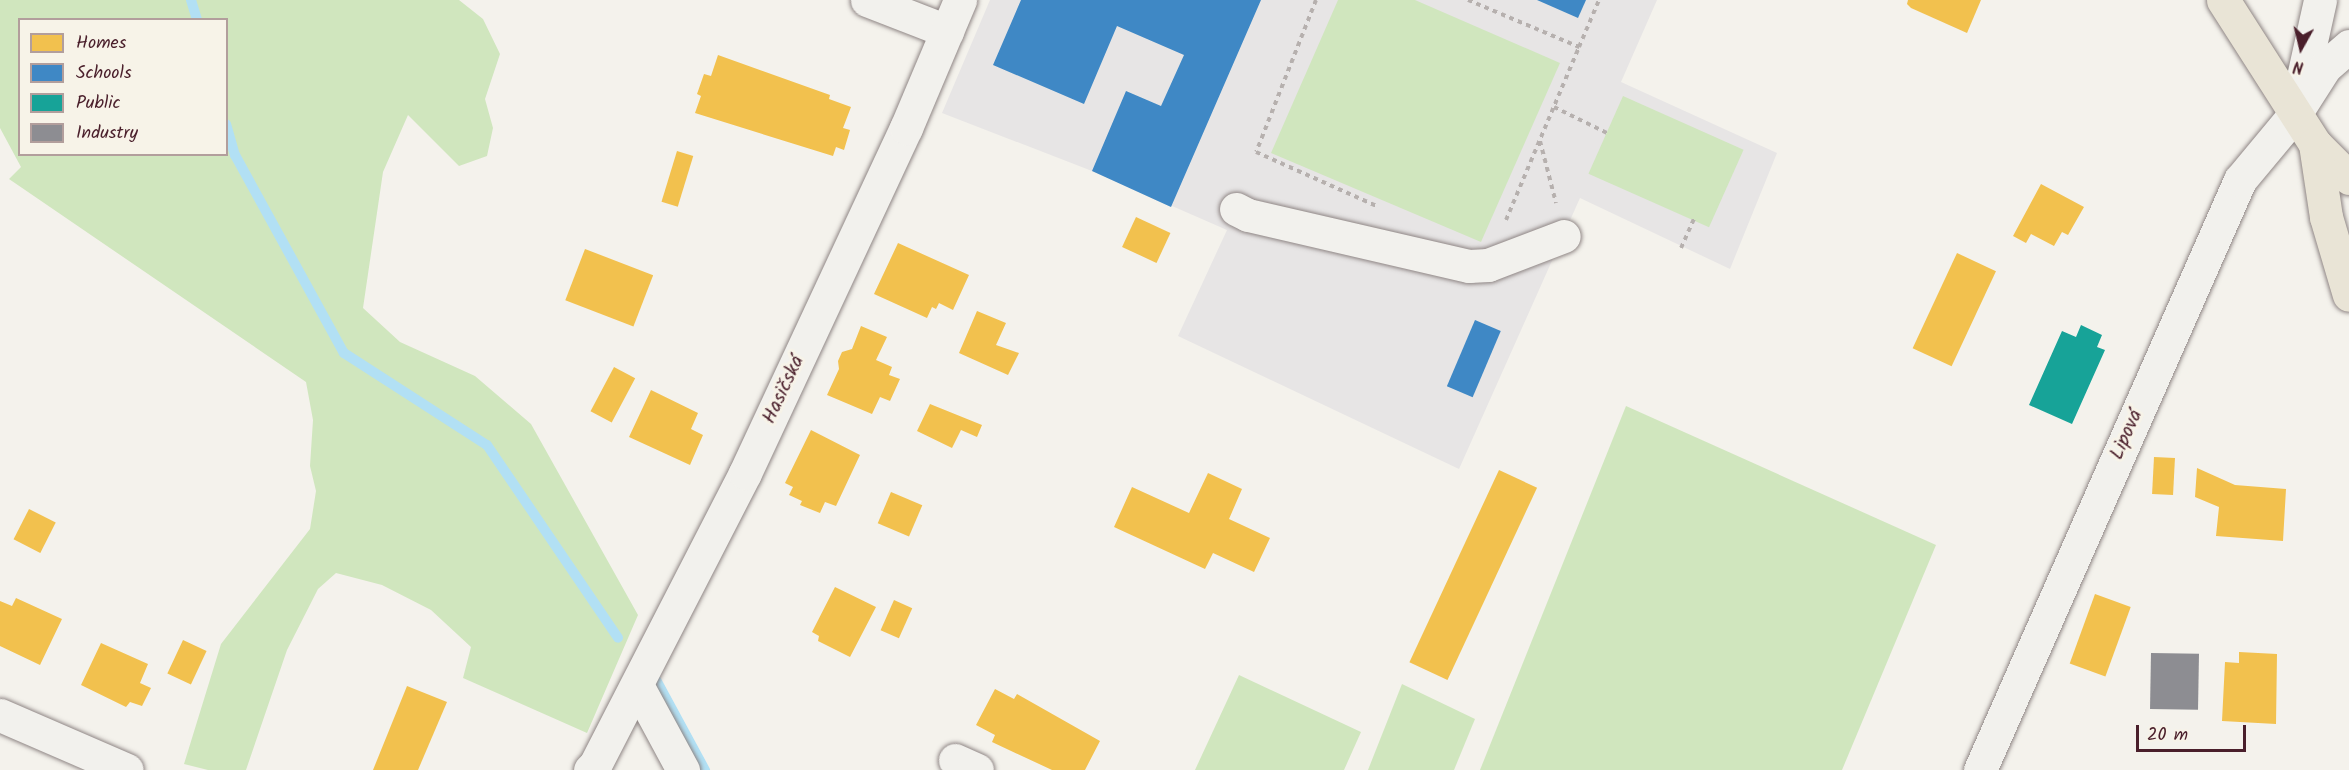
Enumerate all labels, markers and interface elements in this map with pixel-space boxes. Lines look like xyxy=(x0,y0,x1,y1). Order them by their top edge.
legend xyxy=(18,18,228,156)
north arrow xyxy=(2271,18,2331,78)
text: Homes xyxy=(76,29,126,58)
text: N xyxy=(2292,53,2305,79)
text: Schools xyxy=(76,59,132,88)
text: Public xyxy=(76,89,121,118)
text: Industry xyxy=(76,119,138,148)
street label: Hasičská xyxy=(758,352,810,428)
street label: Lipová xyxy=(2105,406,2149,464)
scale bar xyxy=(2139,713,2248,751)
text: 20 m xyxy=(2147,721,2188,750)

